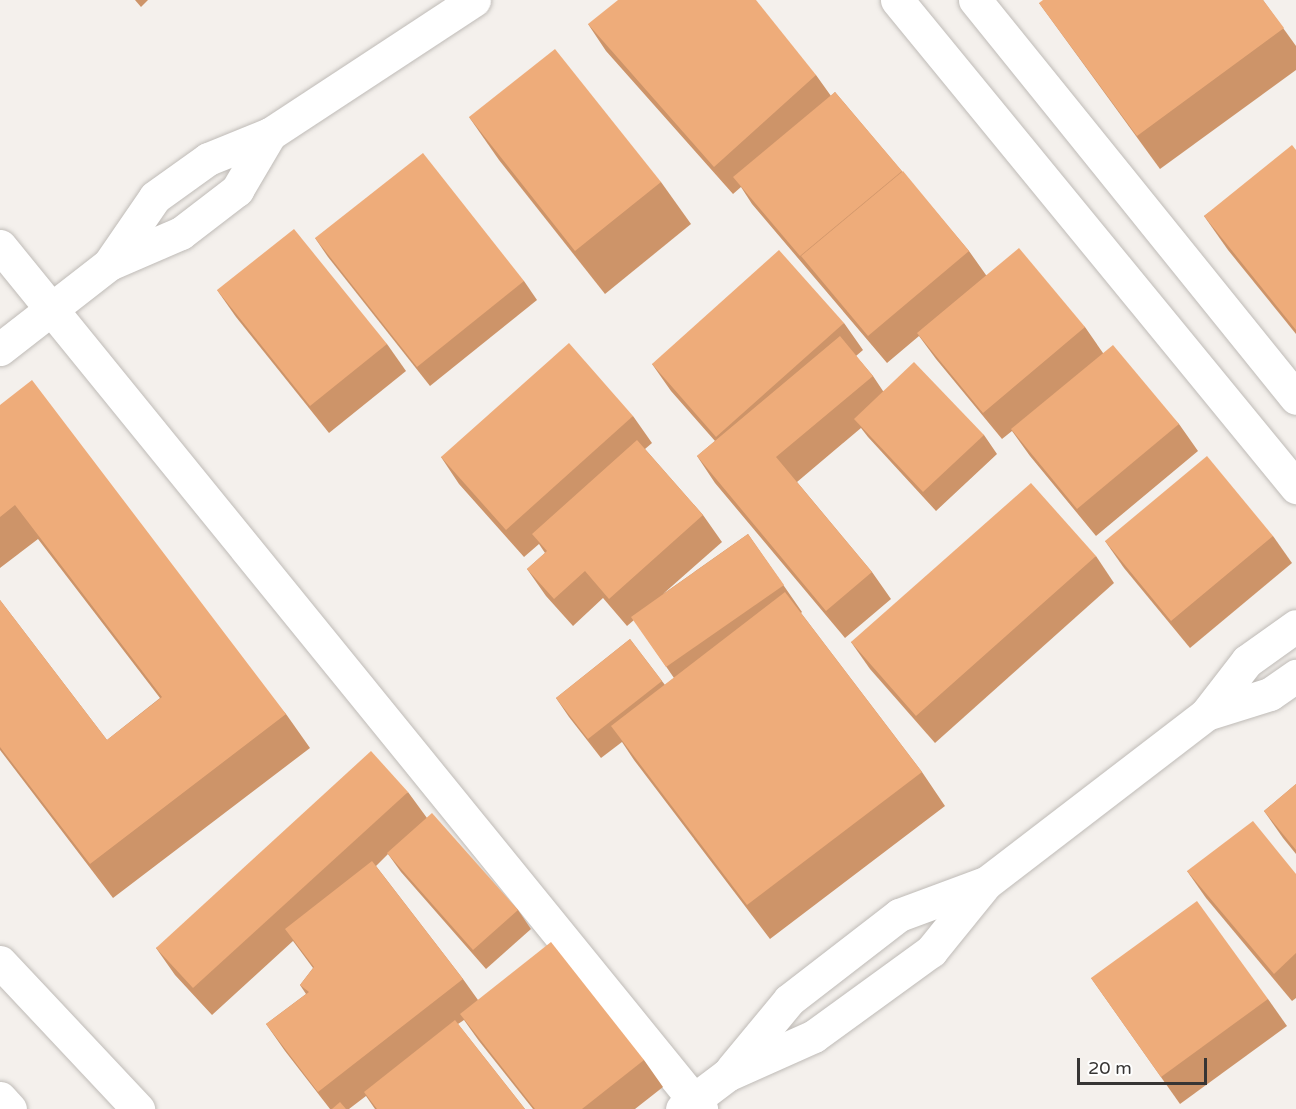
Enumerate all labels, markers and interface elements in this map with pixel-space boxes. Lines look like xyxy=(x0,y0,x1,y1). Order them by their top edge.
scale bar xyxy=(1080,1046,1210,1084)
text: 20 m xyxy=(1088,1057,1132,1079)

